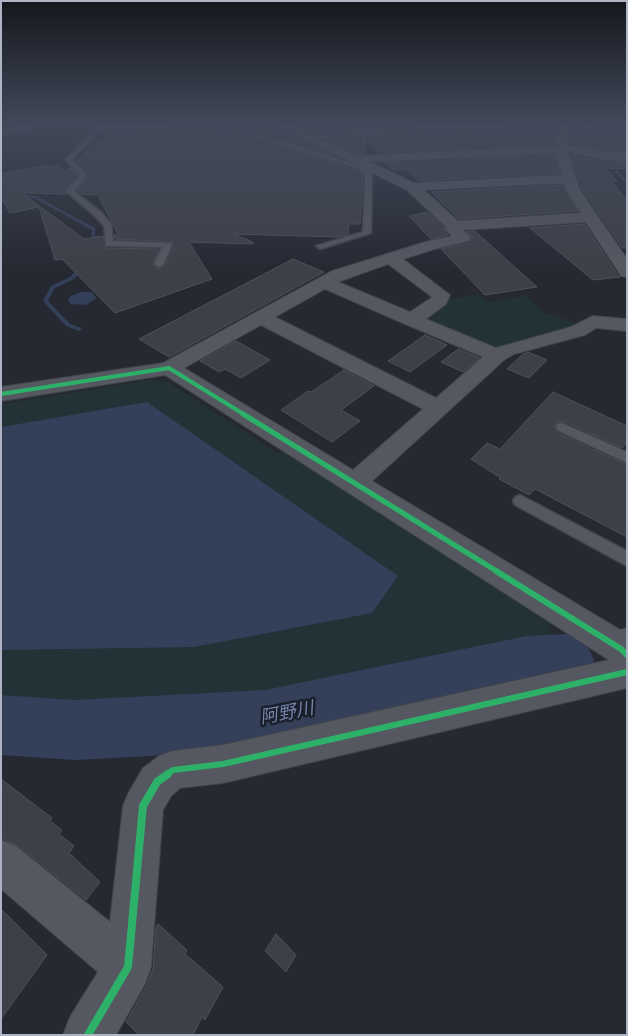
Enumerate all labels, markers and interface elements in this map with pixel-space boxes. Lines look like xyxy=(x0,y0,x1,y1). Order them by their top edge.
water label: 阿野川 xyxy=(258,698,316,730)

